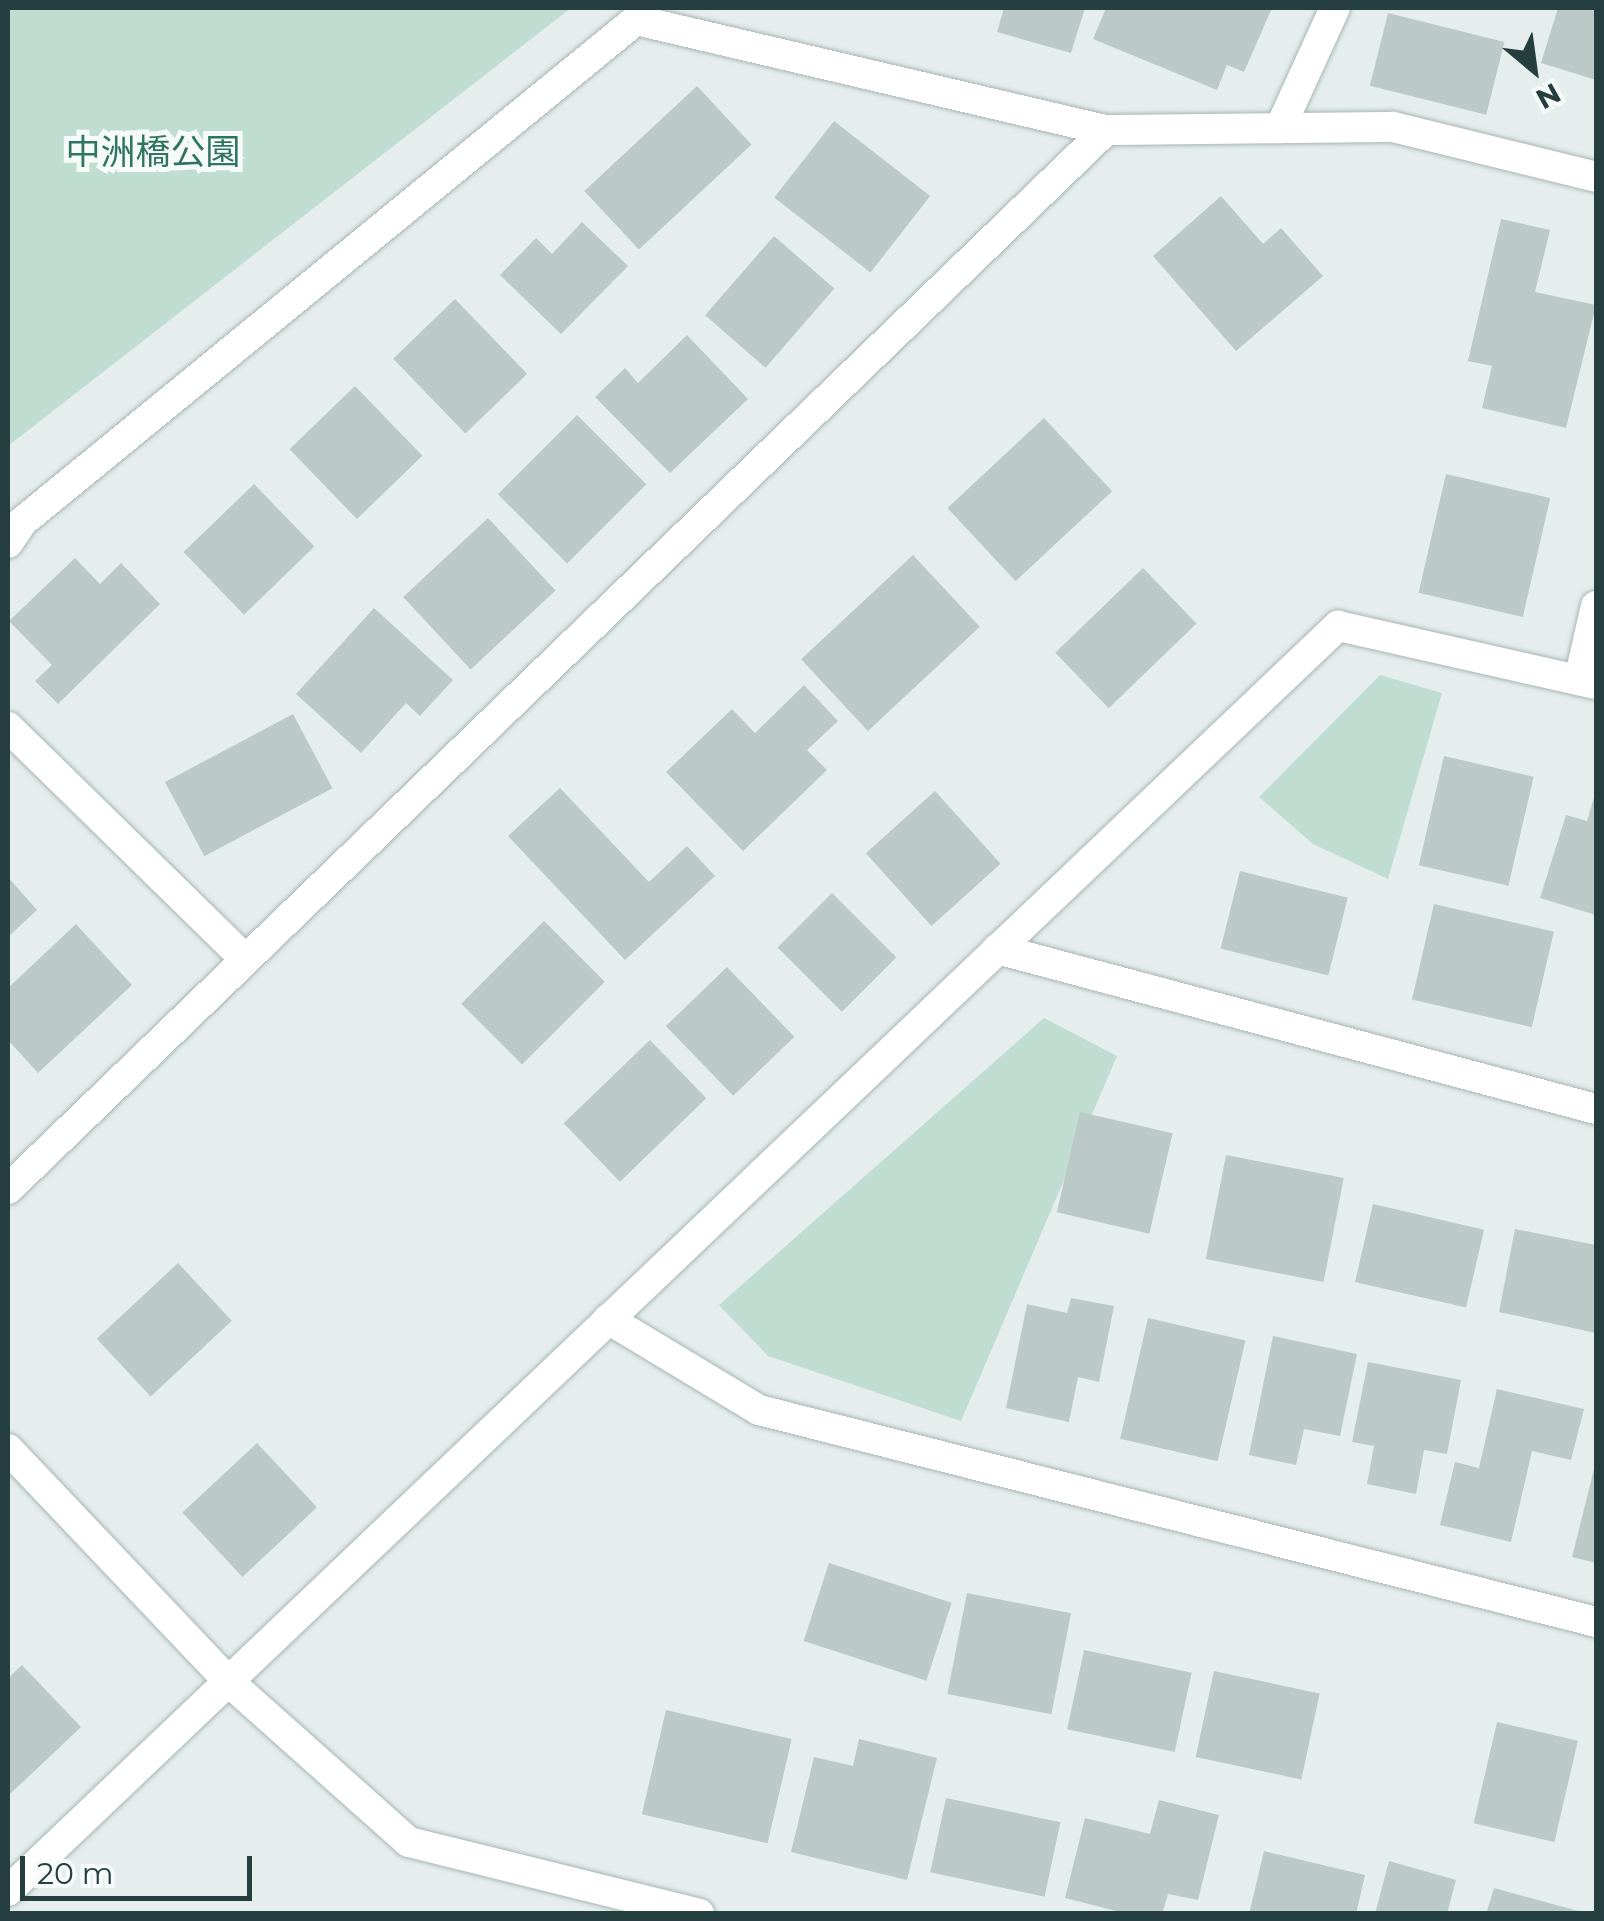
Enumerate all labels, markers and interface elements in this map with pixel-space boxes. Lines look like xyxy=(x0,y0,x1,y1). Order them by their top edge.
north arrow xyxy=(1484,20,1584,120)
text: N xyxy=(1530,76,1567,117)
park label: 中洲橋公園 xyxy=(66,131,240,173)
scale bar xyxy=(25,1836,258,1898)
text: 20 m xyxy=(37,1855,114,1892)

